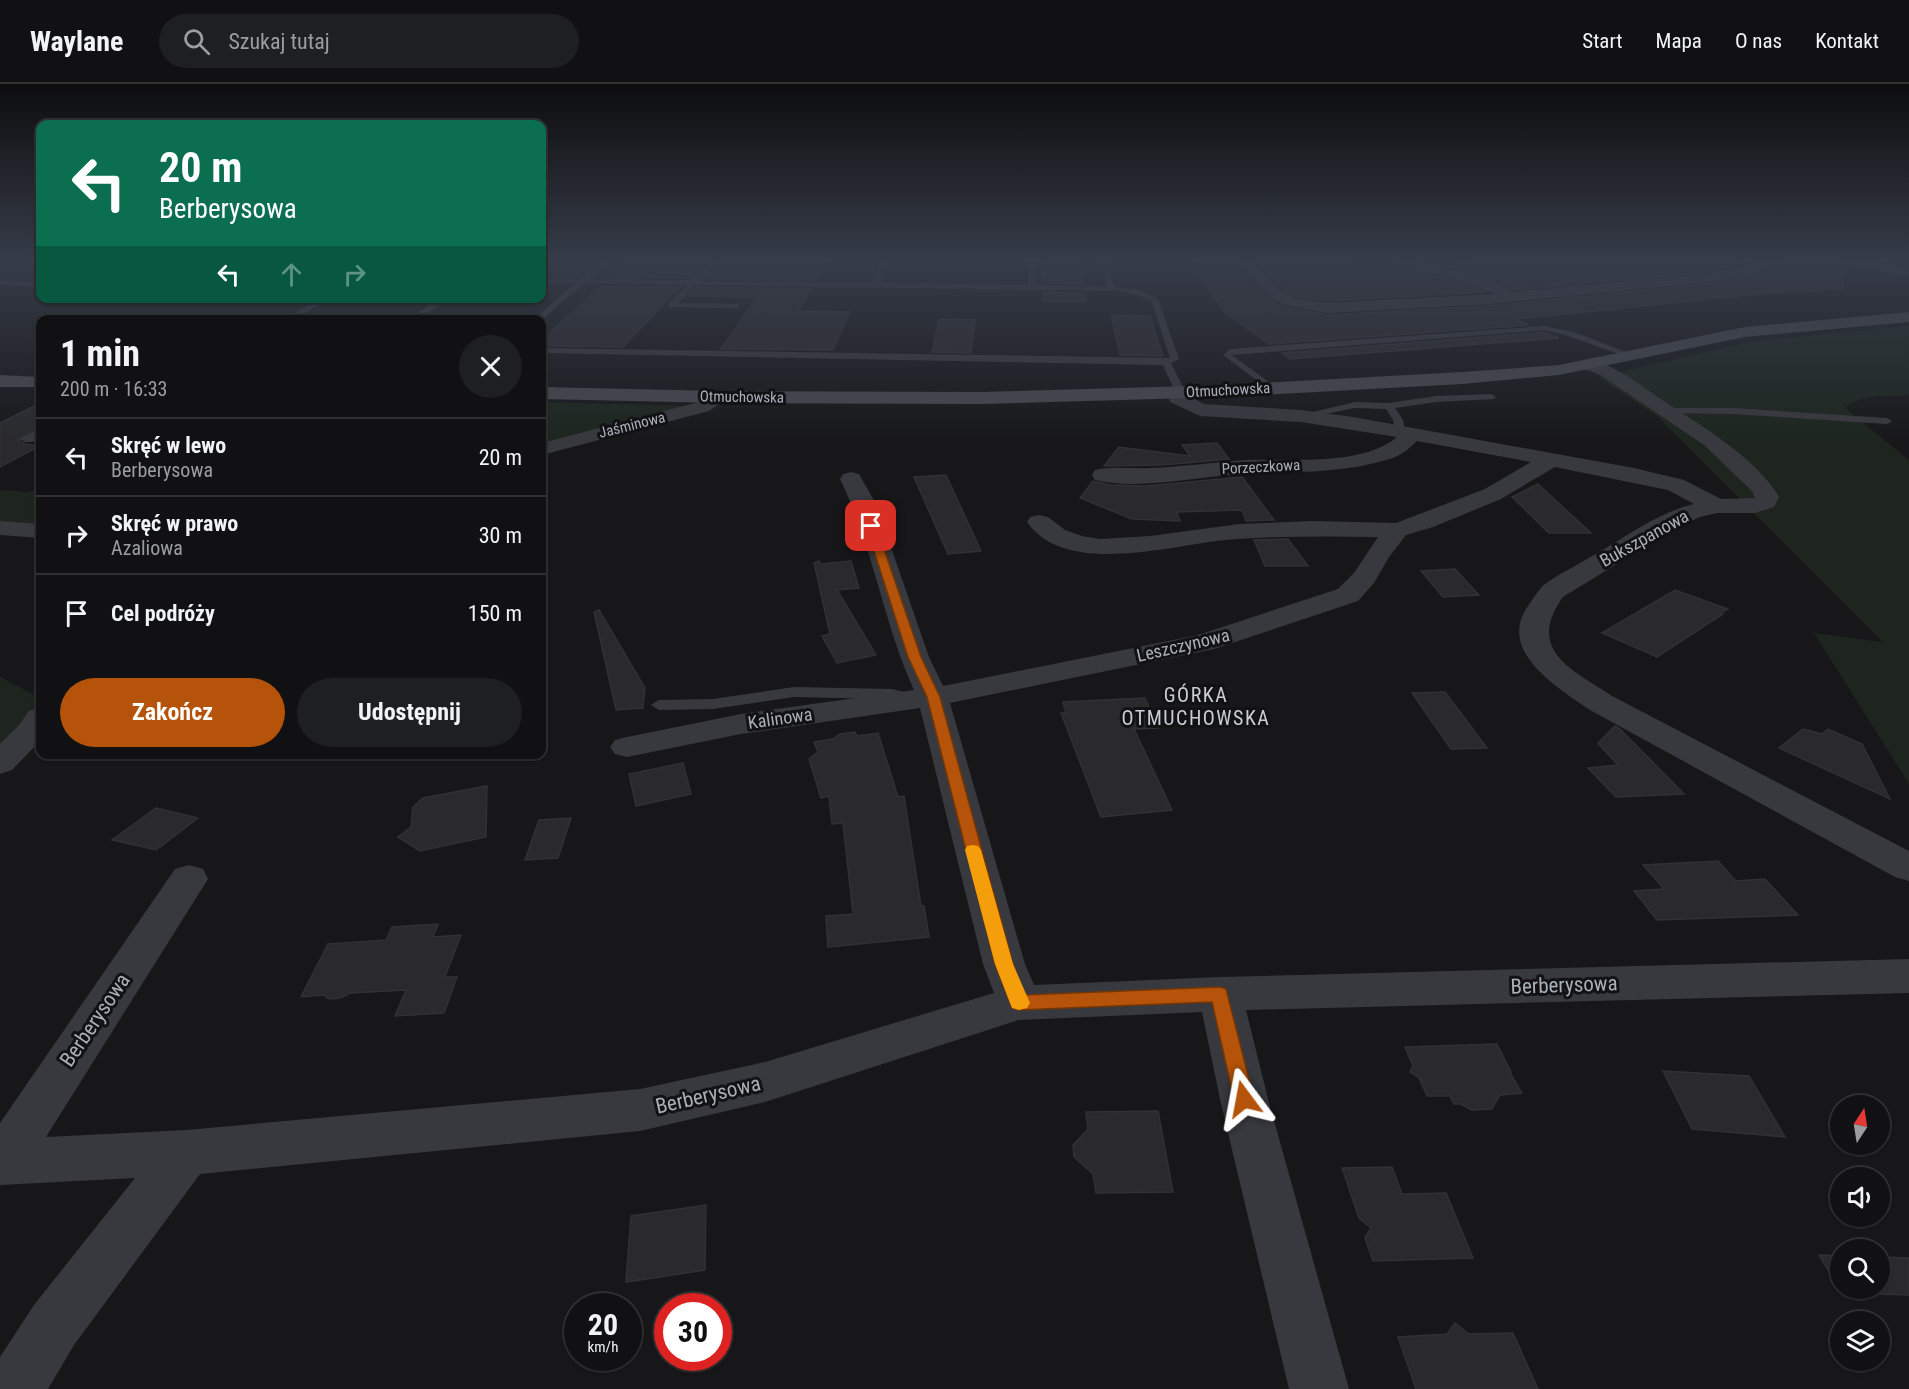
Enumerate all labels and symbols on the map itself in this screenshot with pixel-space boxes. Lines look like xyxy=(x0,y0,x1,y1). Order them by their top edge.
street label: Otmuchowska xyxy=(1185,379,1271,401)
street label: Otmuchowska xyxy=(700,387,784,407)
street label: Jaśminowa xyxy=(597,408,667,442)
street label: Porzeczkowa xyxy=(1221,456,1301,478)
pin xyxy=(845,500,896,551)
street label: Bukszpanowa xyxy=(1596,505,1692,571)
street label: Leszczynowa xyxy=(1134,624,1232,666)
district label: GÓRKA OTMUCHOWSKA xyxy=(1122,683,1270,730)
street label: Kalinowa xyxy=(746,703,814,733)
street label: Berberysowa xyxy=(55,969,135,1071)
street label: Berberysowa xyxy=(1510,971,1618,999)
position arrow xyxy=(1212,1067,1276,1131)
street label: Berberysowa xyxy=(653,1071,763,1119)
north arrow xyxy=(1830,1095,1890,1155)
speed limit sign: 30 xyxy=(654,1293,732,1371)

